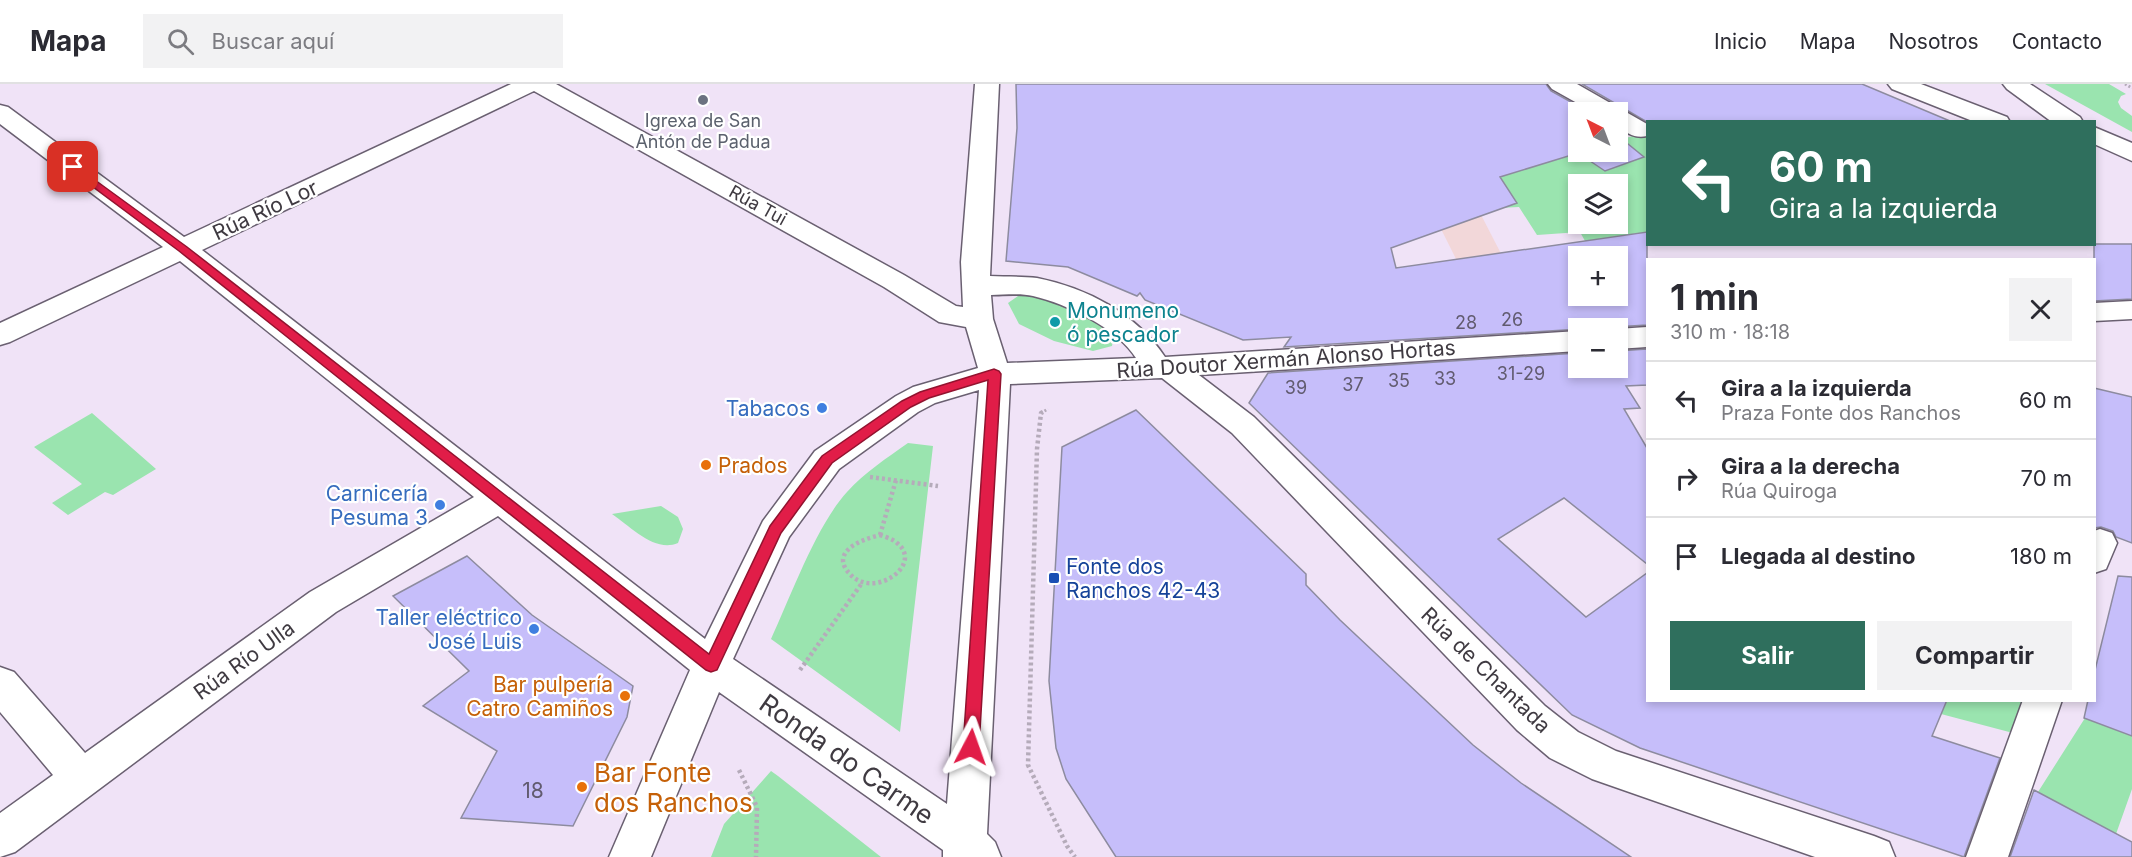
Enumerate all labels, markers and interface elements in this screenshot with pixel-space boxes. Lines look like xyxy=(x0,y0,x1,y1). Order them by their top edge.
search box xyxy=(143,14,563,68)
text: Mapa xyxy=(30,24,107,58)
icon: search xyxy=(164,25,197,58)
text: Buscar aquí xyxy=(212,28,334,54)
text: Inicio xyxy=(1714,29,1767,54)
text: Mapa xyxy=(1800,29,1855,54)
text: Nosotros xyxy=(1888,29,1979,54)
text: Contacto xyxy=(2012,29,2102,54)
marker: Igrexa de San Antón de Padua xyxy=(696,93,710,107)
north arrow xyxy=(1568,102,1628,162)
map controls xyxy=(1568,102,1628,378)
place label: Igrexa de San Antón de Padua xyxy=(635,110,771,152)
pin xyxy=(47,141,98,192)
text: 60 m xyxy=(1769,141,1873,192)
icon: left xyxy=(1670,144,1748,222)
icon: arrive xyxy=(56,150,89,183)
button: layers xyxy=(1568,174,1628,234)
street label: Rúa Río Lor xyxy=(208,175,322,245)
street label: Rúa Tui xyxy=(725,181,791,229)
text: Gira a la izquierda xyxy=(1769,192,1998,225)
button: + xyxy=(1568,246,1628,306)
text: 1 min xyxy=(1670,275,1759,319)
button: close xyxy=(2009,278,2072,341)
place label: Monumeno ó pescador xyxy=(1067,298,1179,347)
house number: 26 xyxy=(1501,309,1523,330)
house number: 28 xyxy=(1455,312,1477,333)
marker: Monumeno ó pescador xyxy=(1048,315,1062,329)
button: − xyxy=(1568,318,1628,378)
text: 310 m · 18:18 xyxy=(1670,320,1790,344)
street label: Rúa Doutor Xermán Alonso Hortas xyxy=(1116,335,1456,383)
house number: 31-29 xyxy=(1497,363,1545,384)
house number: 33 xyxy=(1434,368,1456,389)
house number: 35 xyxy=(1388,370,1410,391)
house number: 37 xyxy=(1342,374,1364,395)
text: Gira a la izquierda xyxy=(1721,375,1912,401)
house number: 39 xyxy=(1285,377,1307,398)
icon: left xyxy=(1670,384,1703,417)
text: 60 m xyxy=(2019,387,2072,413)
place label: Tabacos xyxy=(726,396,810,421)
marker: Tabacos xyxy=(815,401,829,415)
text: Praza Fonte dos Ranchos xyxy=(1721,401,1961,425)
place label: Prados xyxy=(718,453,788,478)
text: Gira a la derecha xyxy=(1721,453,1900,479)
marker: Prados xyxy=(699,458,713,472)
icon: right xyxy=(1670,462,1703,495)
text: 70 m xyxy=(2021,465,2072,491)
text: Rúa Quiroga xyxy=(1721,479,1837,503)
place label: Carnicería Pesuma 3 xyxy=(326,481,428,530)
marker: Carnicería Pesuma 3 xyxy=(433,498,447,512)
icon: arrive xyxy=(1670,540,1703,573)
text: Llegada al destino xyxy=(1721,543,1915,569)
text: 180 m xyxy=(2010,543,2072,569)
place label: Fonte dos Ranchos 42-43 xyxy=(1066,554,1220,603)
marker: Fonte dos Ranchos 42-43 xyxy=(1047,571,1061,585)
street label: Rúa de Chantada xyxy=(1416,602,1556,738)
place label: Taller eléctrico José Luis xyxy=(376,605,522,654)
street label: Rúa Río Ulla xyxy=(189,615,299,705)
button: Salir xyxy=(1670,621,1865,690)
button: Compartir xyxy=(1877,621,2072,690)
marker: Taller eléctrico José Luis xyxy=(527,622,541,636)
place label: Bar pulpería Catro Camiños xyxy=(466,672,613,721)
street label: Ronda do Carme xyxy=(754,687,940,831)
marker: Bar pulpería Catro Camiños xyxy=(618,689,632,703)
position arrow xyxy=(939,715,1003,779)
place label: Bar Fonte dos Ranchos xyxy=(594,757,753,818)
house number: 18 xyxy=(522,778,544,803)
marker: Bar Fonte dos Ranchos xyxy=(575,780,589,794)

